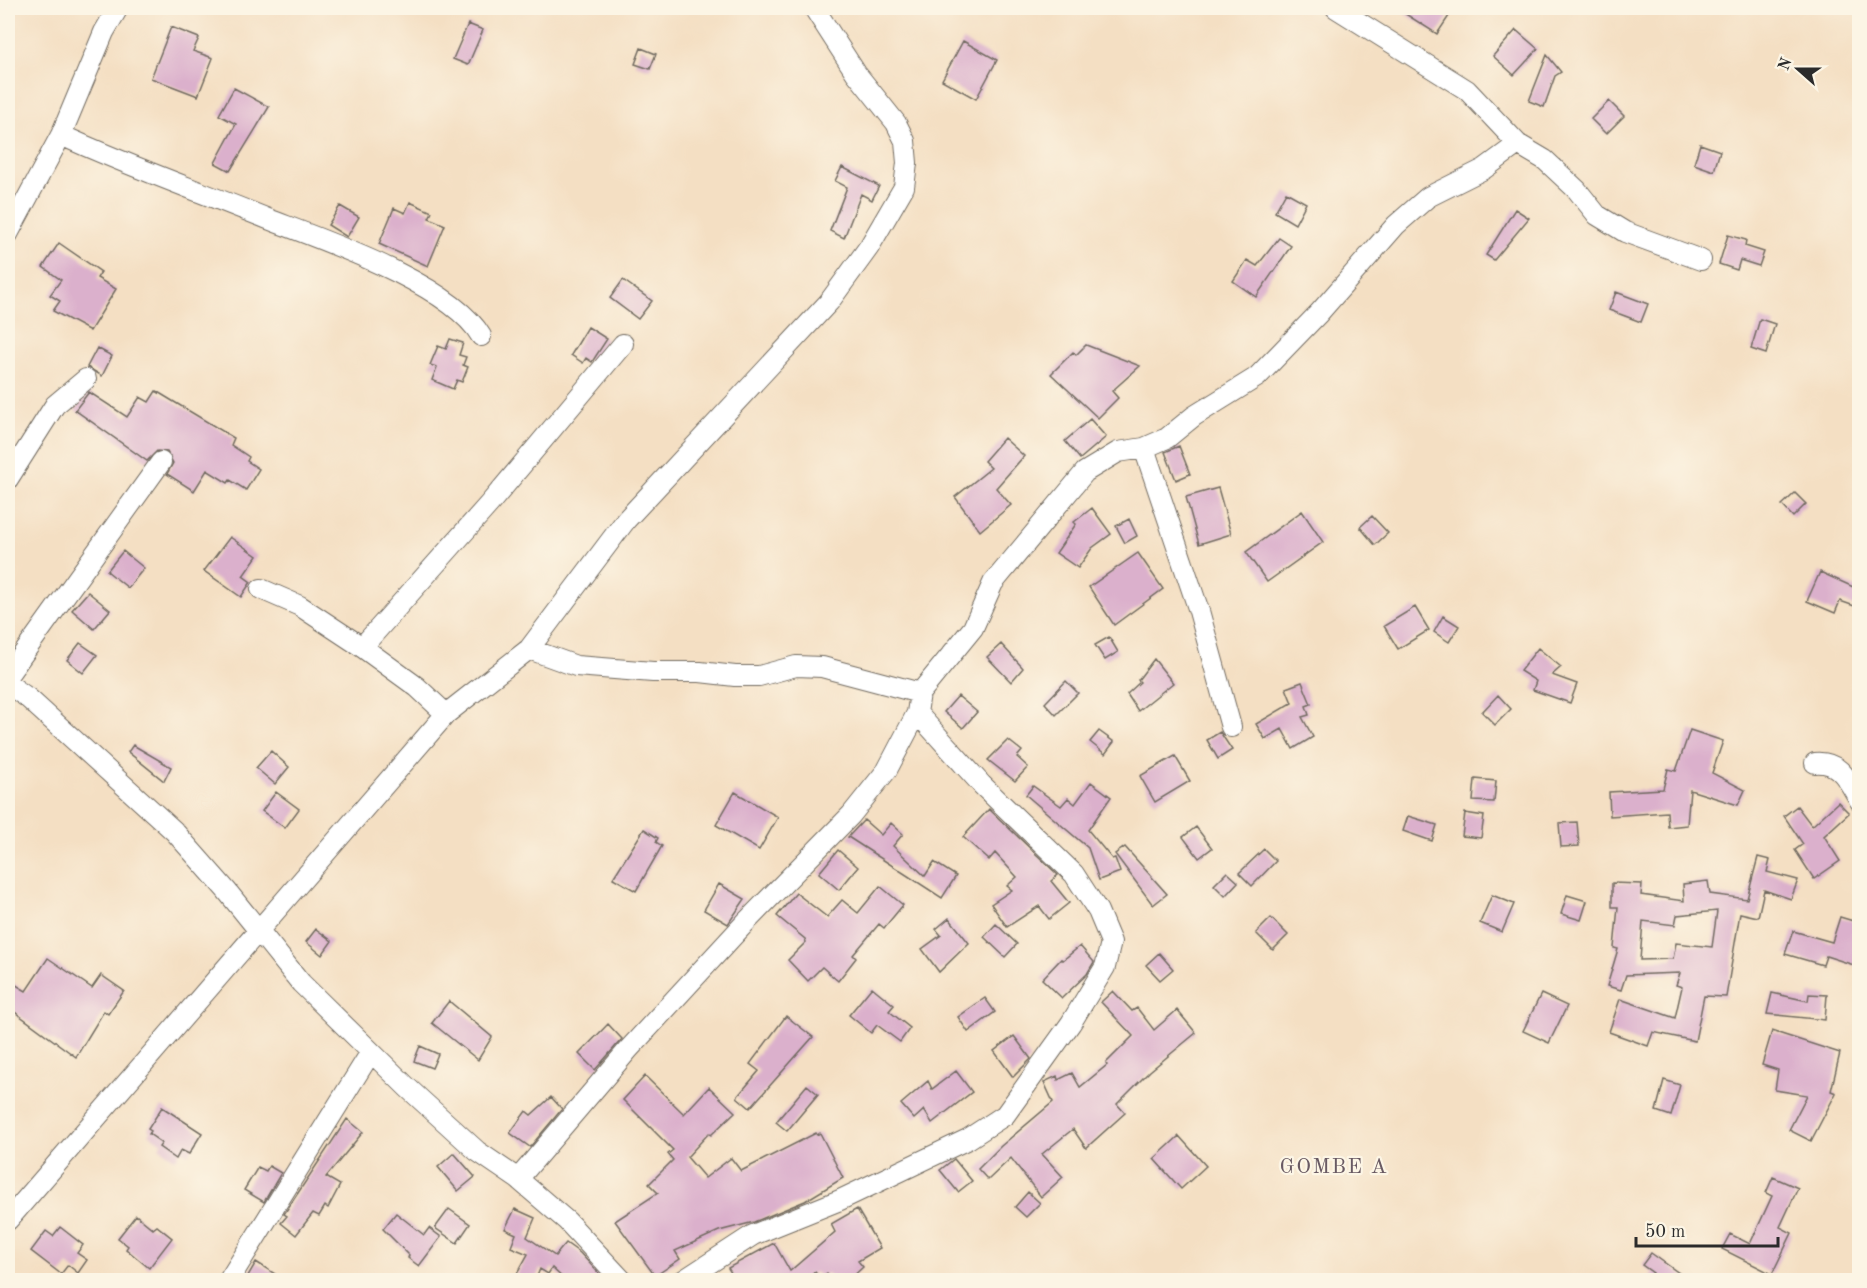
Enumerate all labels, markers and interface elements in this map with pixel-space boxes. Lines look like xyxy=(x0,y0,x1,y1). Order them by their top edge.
north arrow xyxy=(1768,39,1828,99)
text: N xyxy=(1776,55,1796,73)
district label: GOMBE A xyxy=(1280,1157,1388,1178)
scale bar xyxy=(1636,1210,1778,1248)
text: 50 m xyxy=(1645,1223,1685,1241)

